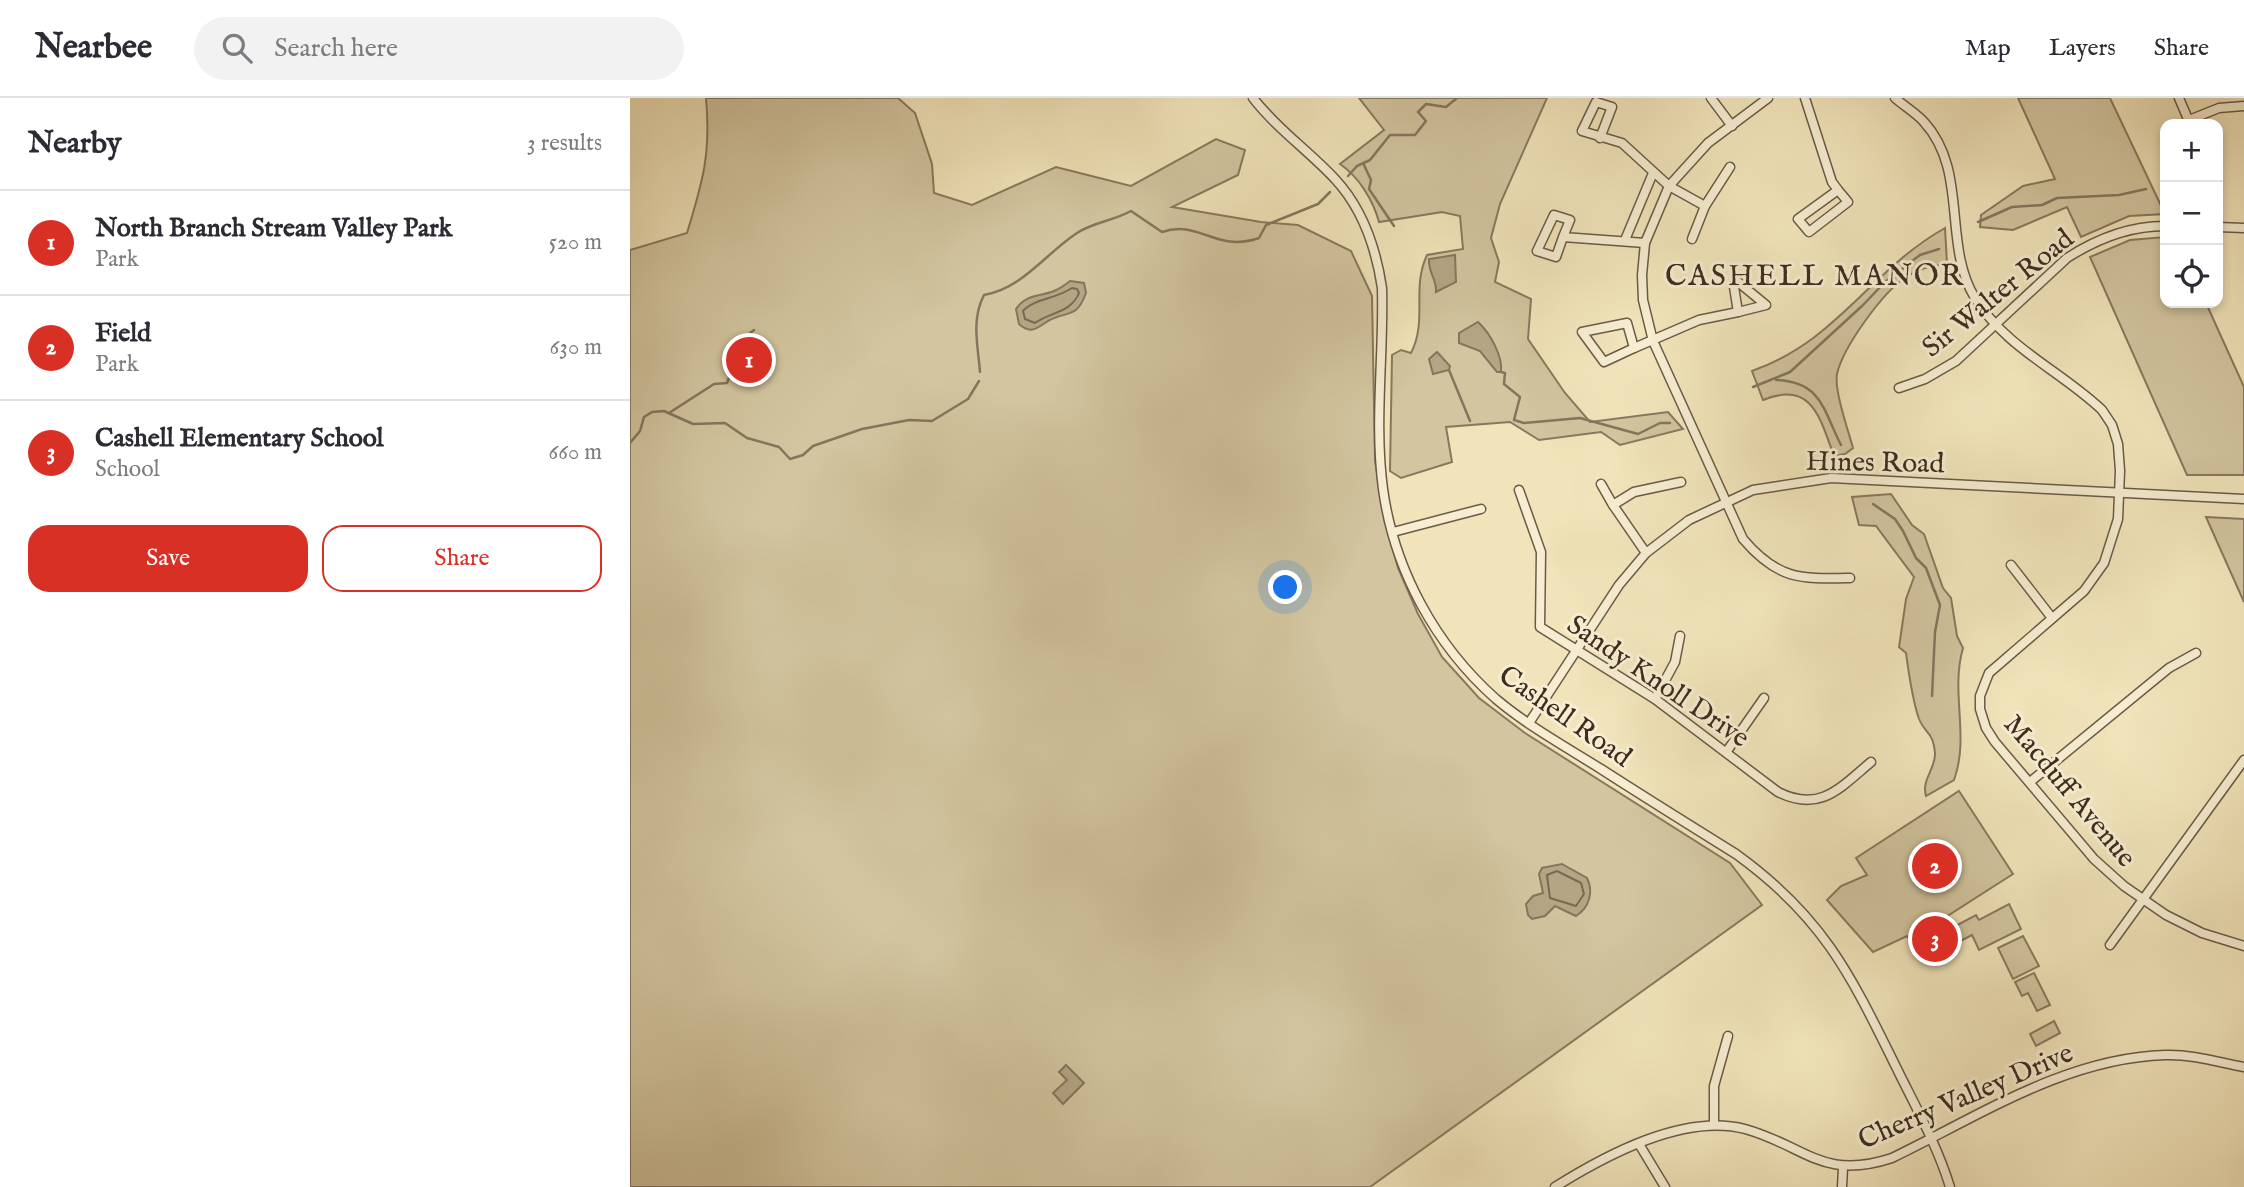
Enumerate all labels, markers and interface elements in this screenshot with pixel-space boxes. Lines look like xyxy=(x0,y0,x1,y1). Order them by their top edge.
search box xyxy=(194,17,684,80)
text: Nearbee xyxy=(35,27,152,69)
icon: search xyxy=(218,29,256,67)
text: Search here xyxy=(274,32,398,65)
text: Map xyxy=(1965,33,2011,64)
text: Layers xyxy=(2049,33,2116,64)
text: Share xyxy=(2154,33,2209,64)
map controls xyxy=(2160,119,2223,308)
button: + xyxy=(2160,119,2223,182)
text: Nearby xyxy=(28,125,121,163)
text: 3 results xyxy=(527,129,602,158)
button: − xyxy=(2160,182,2223,245)
text: North Branch Stream Valley Park xyxy=(95,212,453,245)
street label: Sir Walter Road xyxy=(1916,222,2082,366)
text: 1 xyxy=(47,228,55,257)
text: 520 m xyxy=(549,228,602,257)
text: Park xyxy=(95,245,139,274)
button: locate xyxy=(2160,245,2223,308)
district label: CASHELL MANOR xyxy=(1665,258,1965,296)
text: Field xyxy=(95,317,151,350)
text: 2 xyxy=(46,333,56,362)
text: 630 m xyxy=(550,333,602,362)
pin: 1 xyxy=(726,334,772,386)
text: Park xyxy=(95,350,139,379)
text: Cashell Elementary School xyxy=(95,422,384,455)
text: 3 xyxy=(47,438,55,467)
text: 660 m xyxy=(549,438,602,467)
street label: Hines Road xyxy=(1805,445,1945,482)
text: School xyxy=(95,455,160,484)
button: Save xyxy=(28,525,308,592)
button: Share xyxy=(322,525,602,592)
your location xyxy=(1268,570,1302,604)
street label: Sandy Knoll Drive xyxy=(1560,608,1756,756)
street label: Cashell Road xyxy=(1491,658,1638,776)
street label: Macduff Avenue xyxy=(1995,708,2143,875)
pin: 2 xyxy=(1912,840,1958,892)
pin: 3 xyxy=(1912,913,1958,965)
street label: Cherry Valley Drive xyxy=(1853,1036,2079,1158)

